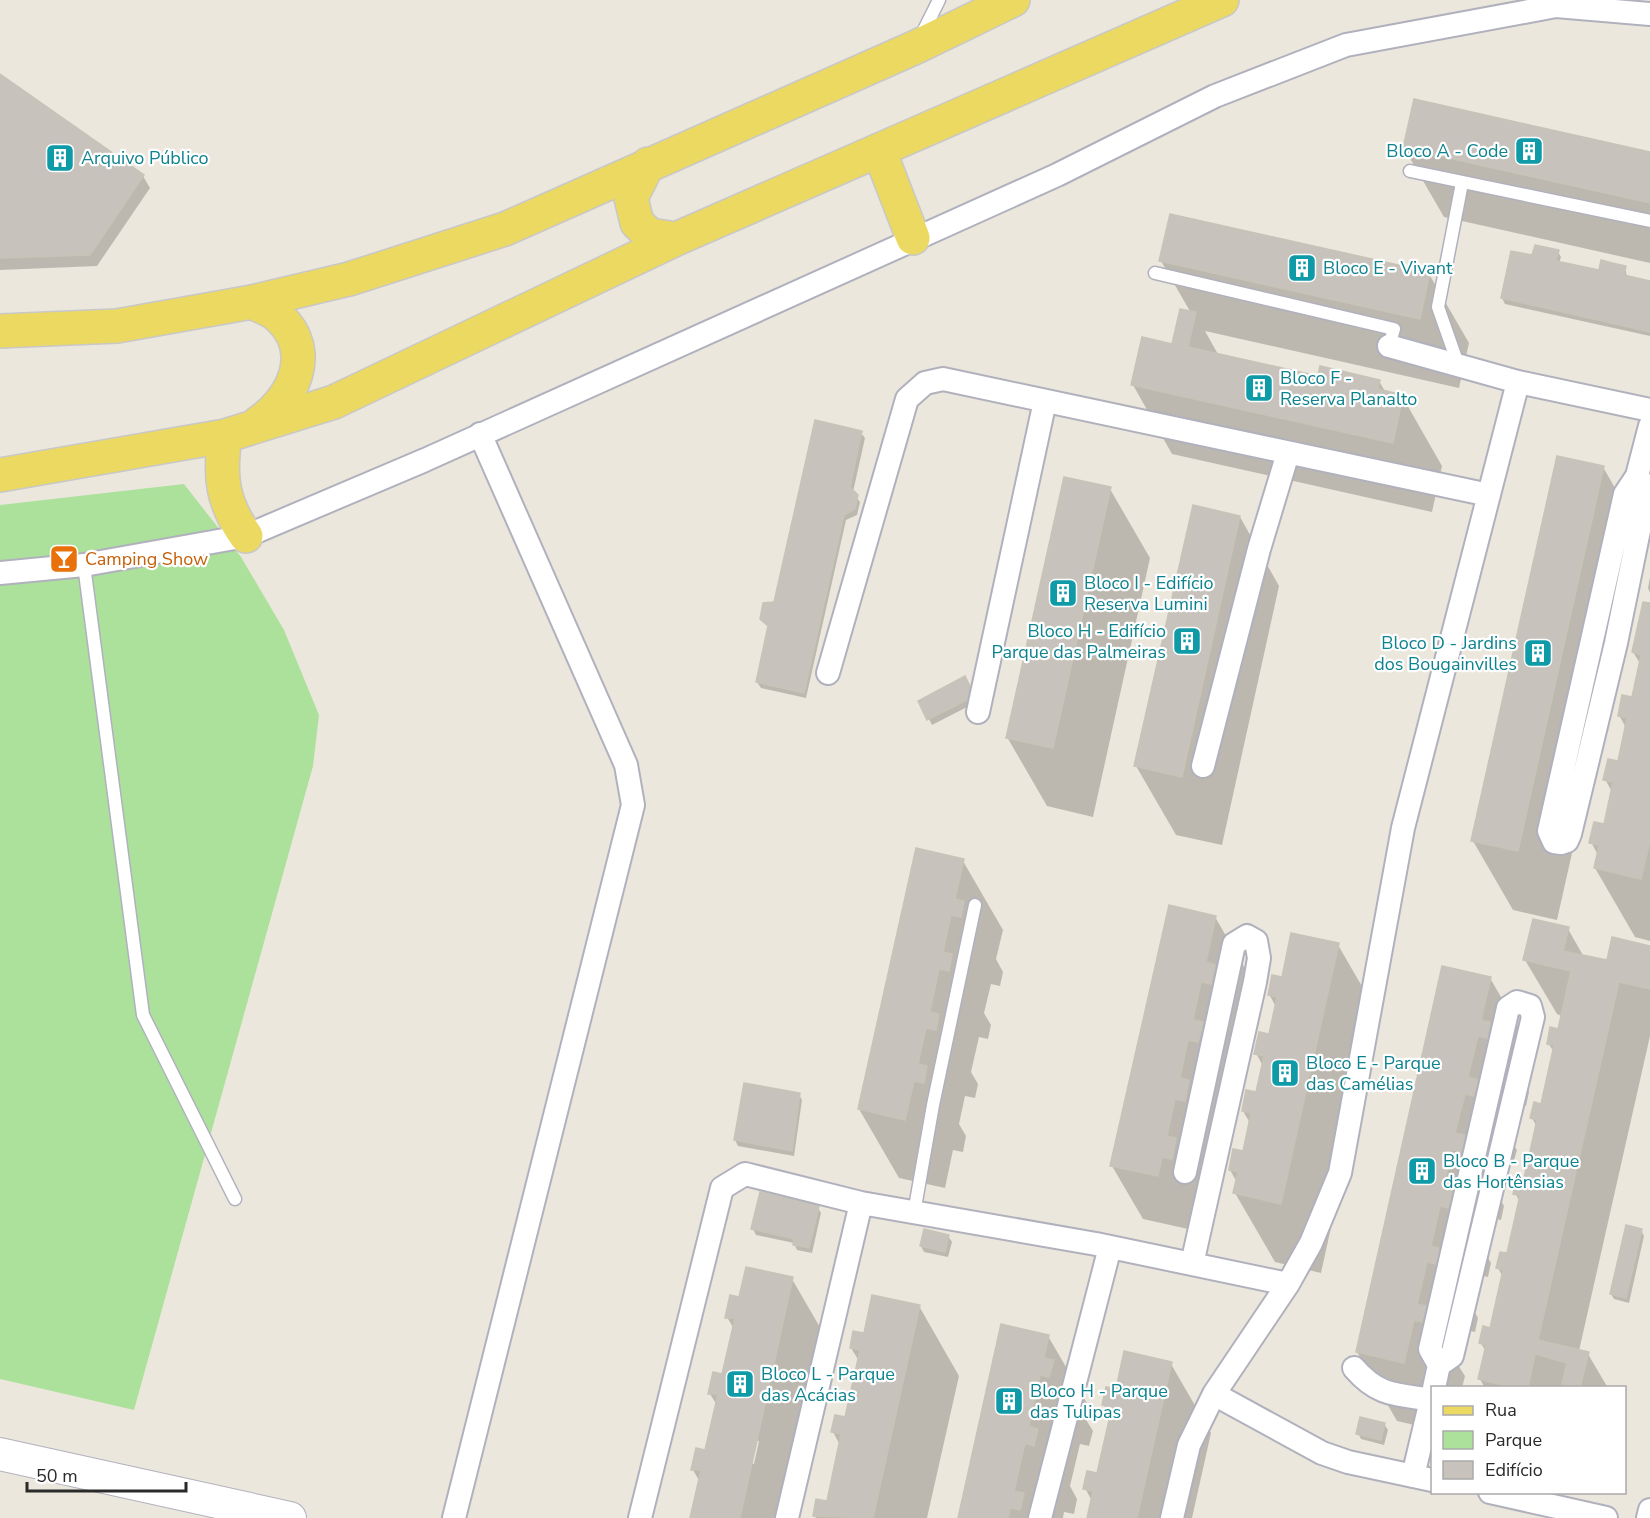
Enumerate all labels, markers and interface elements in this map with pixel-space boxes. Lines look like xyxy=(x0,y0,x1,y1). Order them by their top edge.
building icon: Bloco A - Code xyxy=(1513,135,1545,167)
place label: Bloco A - Code xyxy=(1386,139,1508,163)
building icon: Arquivo Público xyxy=(44,142,76,174)
place label: Arquivo Público xyxy=(81,146,209,170)
building icon: Bloco E - Vivant xyxy=(1286,252,1318,284)
place label: Bloco E - Vivant xyxy=(1323,256,1453,280)
place label: Bloco F - Reserva Planalto xyxy=(1280,366,1417,411)
building icon: Bloco F - Reserva Planalto xyxy=(1243,372,1275,404)
bar icon: Camping Show xyxy=(48,543,80,575)
place label: Camping Show xyxy=(85,547,208,571)
place label: Bloco I - Edifício Reserva Lumini xyxy=(1084,571,1213,616)
building icon: Bloco I - Edifício Reserva Lumini xyxy=(1047,577,1079,609)
place label: Bloco H - Edifício Parque das Palmeiras xyxy=(992,619,1166,664)
building icon: Bloco H - Edifício Parque das Palmeiras xyxy=(1171,625,1203,657)
place label: Bloco D - Jardins dos Bougainvilles xyxy=(1374,631,1517,676)
building icon: Bloco D - Jardins dos Bougainvilles xyxy=(1522,637,1554,669)
place label: Bloco E - Parque das Camélias xyxy=(1306,1051,1441,1096)
building icon: Bloco E - Parque das Camélias xyxy=(1269,1057,1301,1089)
place label: Bloco B - Parque das Hortênsias xyxy=(1443,1149,1579,1194)
building icon: Bloco B - Parque das Hortênsias xyxy=(1406,1155,1438,1187)
place label: Bloco L - Parque das Acácias xyxy=(761,1362,895,1407)
building icon: Bloco L - Parque das Acácias xyxy=(724,1368,756,1400)
place label: Bloco H - Parque das Tulipas xyxy=(1030,1379,1168,1424)
building icon: Bloco H - Parque das Tulipas xyxy=(993,1385,1025,1417)
legend xyxy=(1431,1386,1626,1494)
text: Rua xyxy=(1485,1398,1517,1422)
text: Parque xyxy=(1485,1428,1542,1452)
scale bar xyxy=(27,1455,186,1493)
text: Edifício xyxy=(1485,1458,1543,1482)
text: 50 m xyxy=(36,1464,78,1488)

